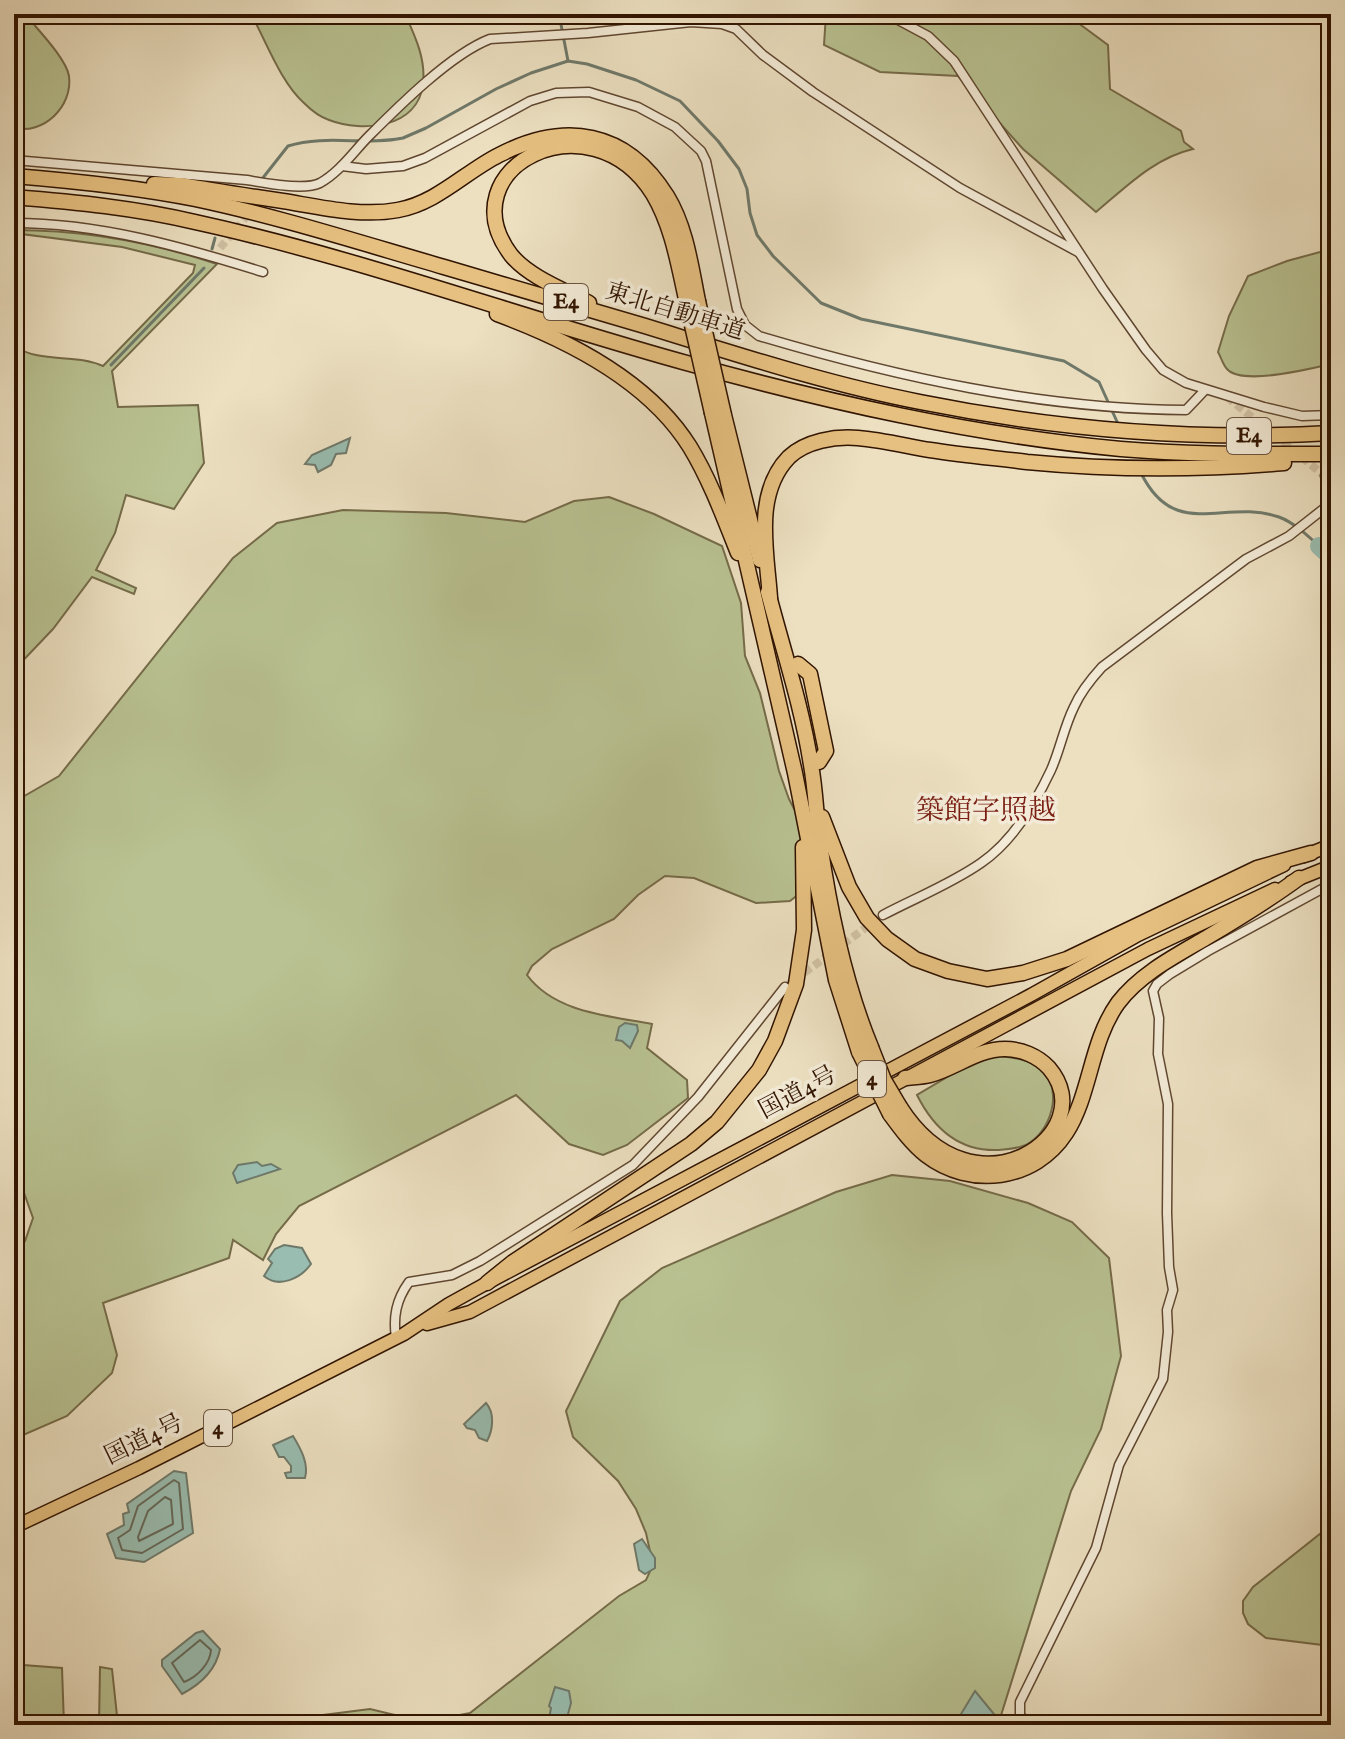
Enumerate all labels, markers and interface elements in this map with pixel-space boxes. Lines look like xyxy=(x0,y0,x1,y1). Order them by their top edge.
street label: 東北自動車道 xyxy=(602,276,748,348)
road number: E4 xyxy=(544,284,588,320)
road number: E4 xyxy=(1227,418,1271,454)
district label: 築館字照越 xyxy=(916,794,1056,829)
street label: 国道4号 xyxy=(754,1060,842,1126)
road number: 4 xyxy=(858,1061,886,1097)
street label: 国道4号 xyxy=(100,1408,188,1472)
road number: 4 xyxy=(204,1410,232,1446)

